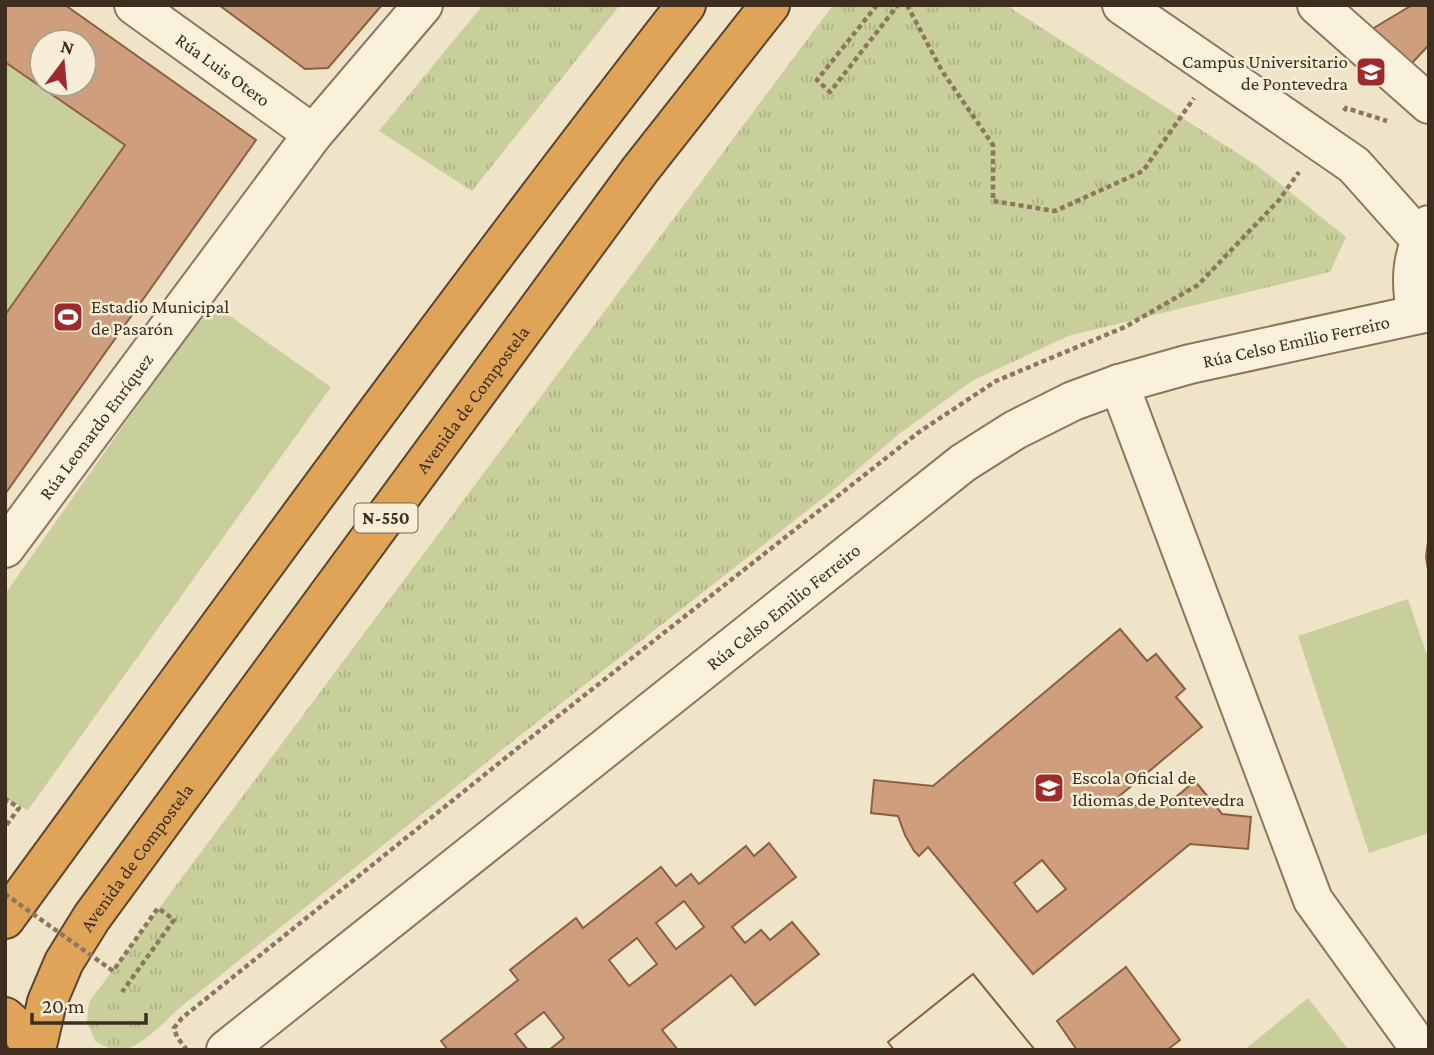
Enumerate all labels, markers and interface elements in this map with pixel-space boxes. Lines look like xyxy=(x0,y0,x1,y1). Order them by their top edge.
north arrow xyxy=(28,28,98,98)
street label: Rúa Luis Otero xyxy=(172,29,274,111)
text: N xyxy=(58,35,77,59)
place label: Campus Universitario de Pontevedra xyxy=(1182,51,1348,94)
school or university icon: Campus Universitario de Pontevedra xyxy=(1354,55,1388,89)
place label: Estadio Municipal de Pasarón xyxy=(91,296,229,339)
sports icon: Estadio Municipal de Pasarón xyxy=(51,300,85,334)
street label: Rúa Celso Emilio Ferreiro xyxy=(1201,311,1392,372)
street label: Avenida de Compostela xyxy=(411,321,534,477)
street label: Rúa Leonardo Enríquez xyxy=(35,349,157,504)
road number: N-550 xyxy=(354,504,418,532)
street label: Rúa Celso Emilio Ferreiro xyxy=(702,539,864,674)
place label: Escola Oficial de Idiomas de Pontevedra xyxy=(1072,767,1245,810)
school or university icon: Escola Oficial de Idiomas de Pontevedra xyxy=(1032,771,1066,805)
street label: Avenida de Compostela xyxy=(76,779,198,935)
scale bar xyxy=(32,982,145,1026)
text: 20 m xyxy=(42,994,85,1018)

